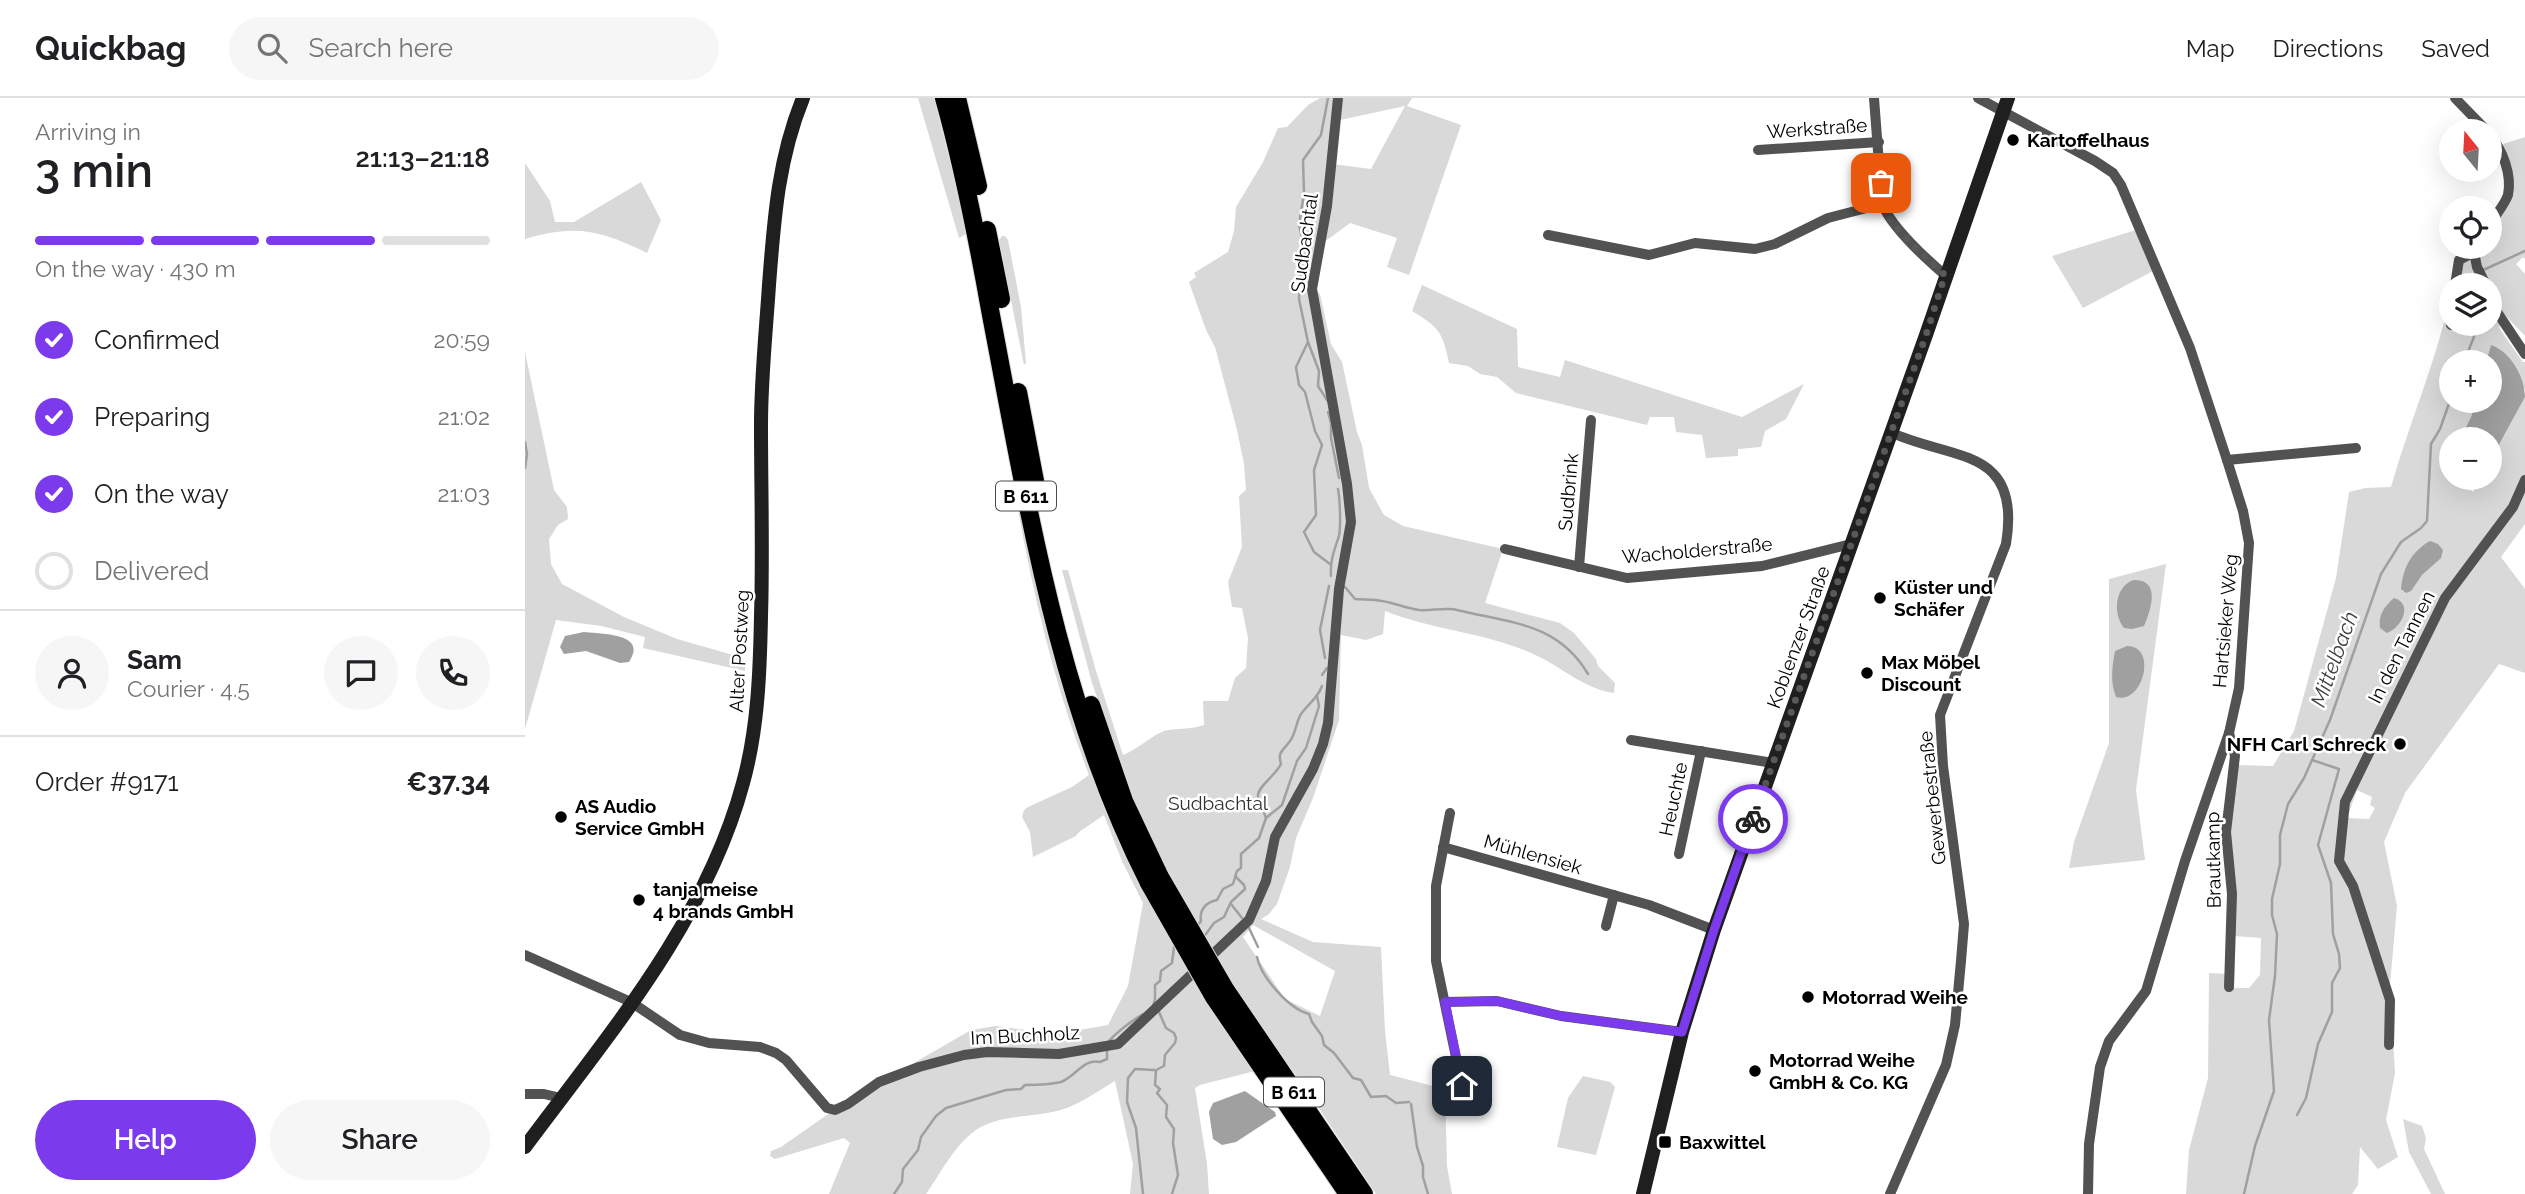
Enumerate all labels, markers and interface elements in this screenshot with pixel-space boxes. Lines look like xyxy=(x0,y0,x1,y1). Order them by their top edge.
search box xyxy=(229,17,719,80)
text: Quickbag xyxy=(35,29,187,68)
icon: search xyxy=(253,29,291,67)
text: Search here xyxy=(309,33,453,63)
text: Map xyxy=(2186,34,2235,63)
text: Directions xyxy=(2273,34,2383,63)
text: Saved xyxy=(2421,34,2490,63)
street label: Werkstraße xyxy=(1766,114,1868,142)
text: Arriving in xyxy=(35,118,141,145)
north arrow xyxy=(2439,119,2503,182)
map controls xyxy=(2439,119,2502,490)
place label: Kartoffelhaus xyxy=(2027,129,2149,151)
marker: Kartoffelhaus xyxy=(2005,132,2021,148)
text: 21:13–21:18 xyxy=(356,143,490,173)
text: 3 min xyxy=(35,144,153,198)
pin xyxy=(1851,153,1911,213)
icon: bag xyxy=(1862,164,1900,202)
street label: Sudbachtal xyxy=(1286,191,1322,294)
button: locate xyxy=(2439,196,2502,259)
text: On the way · 430 m xyxy=(35,255,236,282)
button: layers xyxy=(2439,273,2502,336)
icon: check xyxy=(35,321,73,359)
text: Confirmed xyxy=(94,325,220,355)
text: 20:59 xyxy=(434,326,490,353)
button: + xyxy=(2439,350,2502,413)
icon: check xyxy=(35,398,73,436)
text: Preparing xyxy=(94,402,210,432)
text: 21:02 xyxy=(438,403,490,430)
button: − xyxy=(2439,427,2502,490)
street label: Sudbrink xyxy=(1554,452,1582,532)
icon: check xyxy=(35,475,73,513)
text: On the way xyxy=(94,479,229,509)
text: 21:03 xyxy=(437,480,490,507)
road number: B 611 xyxy=(996,482,1056,510)
street label: Wacholderstraße xyxy=(1621,532,1773,568)
street label: Hartsieker Weg xyxy=(2208,553,2242,689)
text: Delivered xyxy=(94,556,209,586)
street label: Koblenzer Straße xyxy=(1762,563,1834,711)
place label: Küster und Schäfer xyxy=(1894,576,1993,620)
street label: In den Tannen xyxy=(2363,587,2439,707)
street label: Alter Postweg xyxy=(725,589,753,713)
marker: Küster und Schäfer xyxy=(1872,590,1888,606)
water label: Mittelbach xyxy=(2305,608,2363,710)
button: person xyxy=(35,636,109,710)
button: chat xyxy=(324,636,398,710)
button: phone xyxy=(416,636,490,710)
text: Sam xyxy=(127,645,182,675)
place label: Max Möbel Discount xyxy=(1881,651,1981,695)
marker: Max Möbel Discount xyxy=(1859,665,1875,681)
text: Courier · 4.5 xyxy=(127,675,250,702)
street label: Gewerbestraße xyxy=(1914,730,1950,866)
place label: NFH Carl Schreck xyxy=(2227,733,2386,755)
marker: NFH Carl Schreck xyxy=(2392,736,2408,752)
street label: Heuchte xyxy=(1654,760,1692,838)
text: Order #9171 xyxy=(35,767,179,797)
text: €37.34 xyxy=(406,767,490,797)
courier xyxy=(1718,784,1788,854)
park label: Sudbachtal xyxy=(1168,792,1269,814)
place label: AS Audio Service GmbH xyxy=(575,795,705,839)
icon: bike xyxy=(1734,800,1772,838)
marker: AS Audio Service GmbH xyxy=(553,809,569,825)
street label: Brautkamp xyxy=(2201,811,2225,909)
street label: Mühlensiek xyxy=(1481,830,1585,878)
place label: tanja meise 4 brands GmbH xyxy=(653,878,794,922)
marker: tanja meise 4 brands GmbH xyxy=(631,892,647,908)
place label: Motorrad Weihe xyxy=(1822,986,1968,1008)
marker: Motorrad Weihe xyxy=(1800,989,1816,1005)
street label: Im Buchholz xyxy=(970,1021,1080,1049)
place label: Motorrad Weihe GmbH & Co. KG xyxy=(1769,1049,1915,1093)
pin xyxy=(1432,1056,1492,1116)
marker: Motorrad Weihe GmbH & Co. KG xyxy=(1747,1063,1763,1079)
icon: home xyxy=(1443,1067,1481,1105)
road number: B 611 xyxy=(1264,1077,1324,1107)
button: Help xyxy=(35,1100,256,1180)
button: Share xyxy=(270,1100,490,1180)
place label: Baxwittel xyxy=(1679,1131,1767,1153)
marker: Baxwittel xyxy=(1657,1134,1673,1150)

